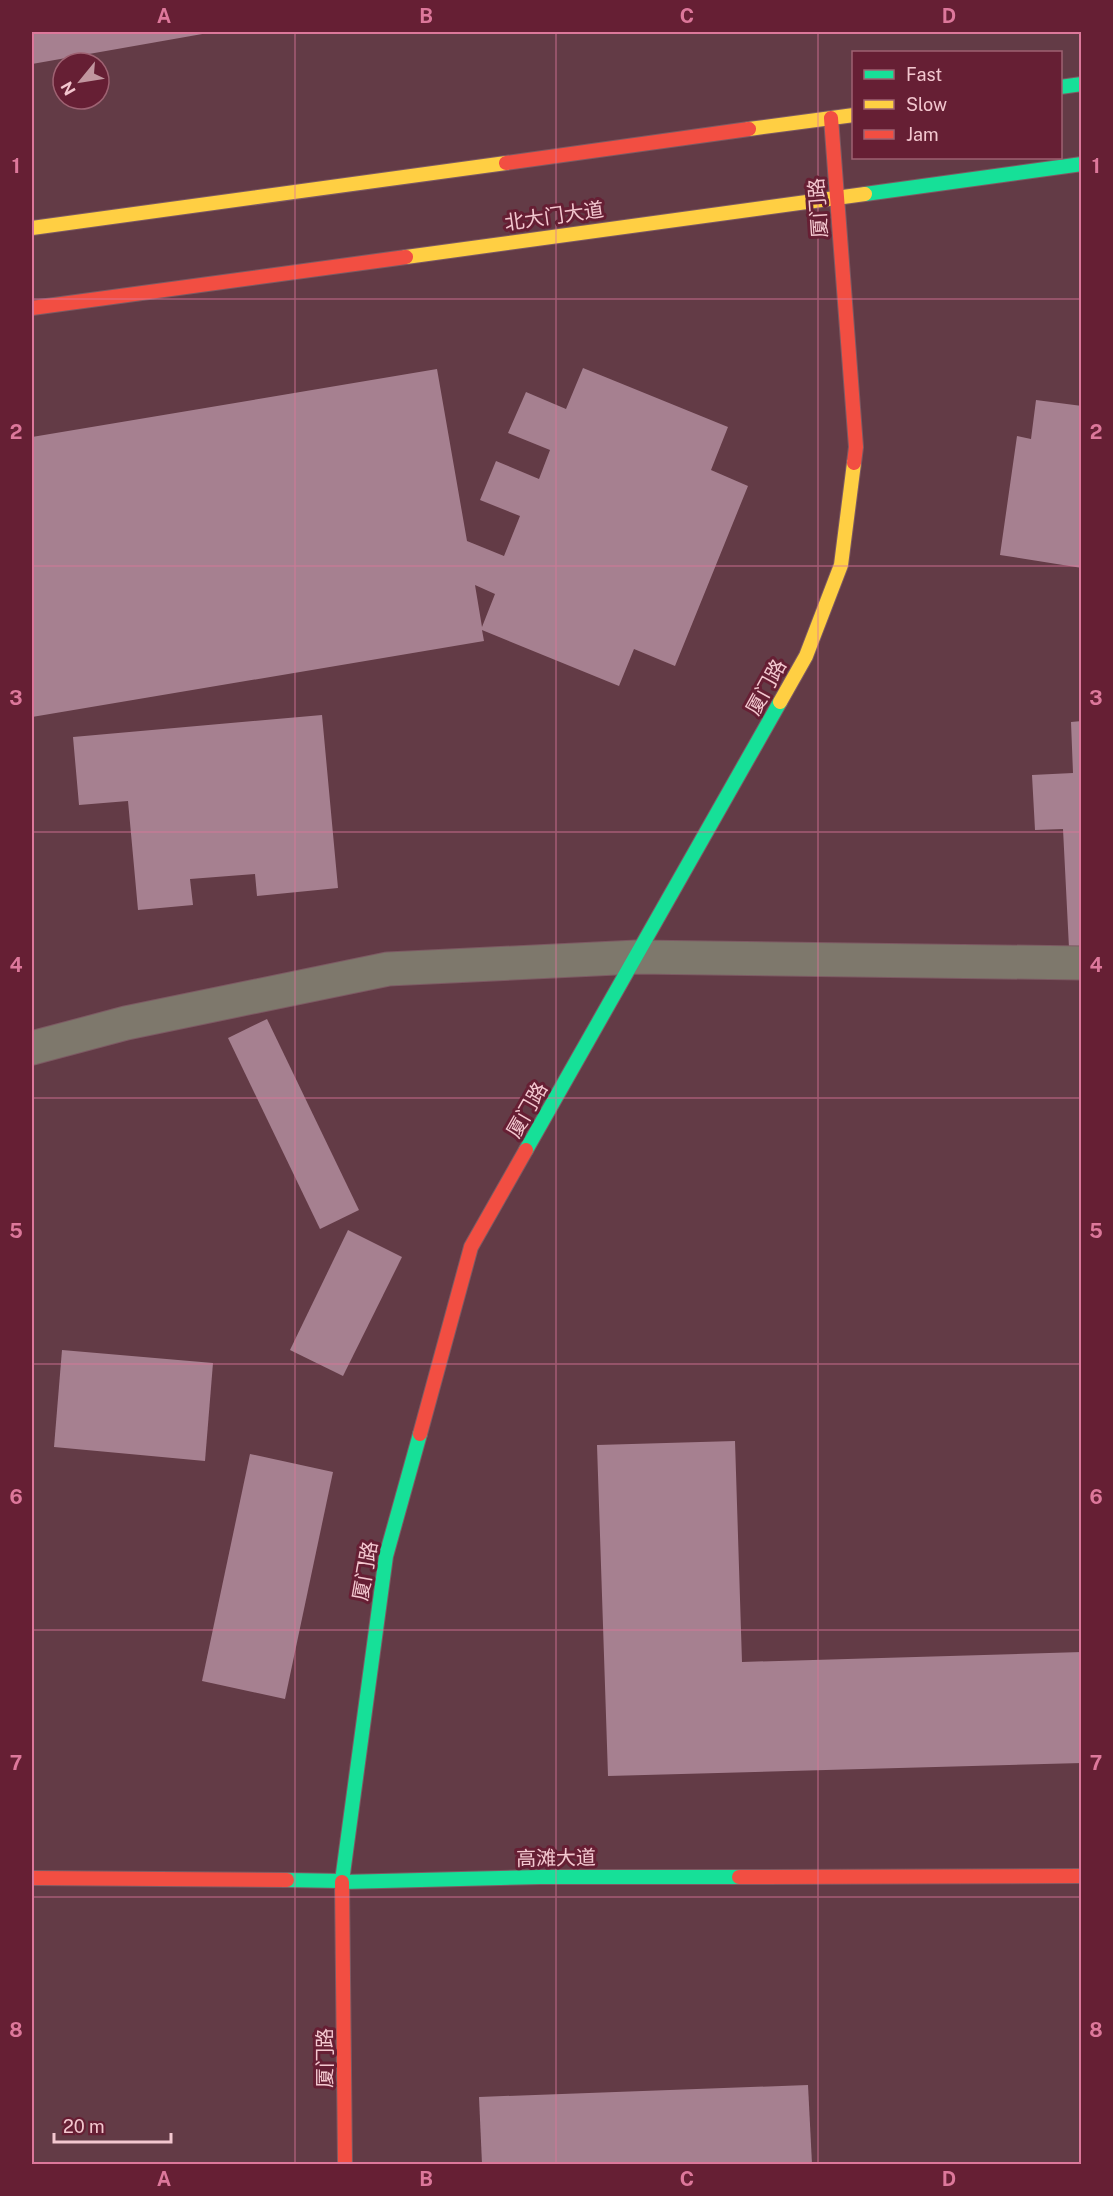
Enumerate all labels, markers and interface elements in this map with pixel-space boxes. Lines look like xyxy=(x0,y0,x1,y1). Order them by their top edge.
text: A xyxy=(157,4,171,28)
text: B xyxy=(419,4,433,28)
text: C xyxy=(680,4,694,28)
text: D xyxy=(942,4,956,28)
north arrow xyxy=(51,51,111,111)
legend xyxy=(852,51,1062,159)
text: Fast xyxy=(906,64,942,85)
text: N xyxy=(57,78,80,98)
text: Slow xyxy=(906,94,947,115)
text: Jam xyxy=(906,124,939,145)
text: 1 xyxy=(12,154,20,178)
text: 1 xyxy=(1092,154,1100,178)
street label: 厦门路 xyxy=(804,177,832,239)
street label: 北大门大道 xyxy=(503,197,605,235)
text: 2 xyxy=(10,420,22,444)
text: 2 xyxy=(1090,420,1102,444)
street label: 厦门路 xyxy=(741,655,791,719)
text: 3 xyxy=(9,686,23,710)
text: 3 xyxy=(1089,686,1103,710)
text: 4 xyxy=(9,953,23,977)
text: 4 xyxy=(1089,953,1103,977)
street label: 厦门路 xyxy=(502,1078,552,1142)
text: 5 xyxy=(9,1219,23,1243)
text: 5 xyxy=(1089,1219,1103,1243)
text: 6 xyxy=(9,1485,23,1509)
text: 6 xyxy=(1089,1485,1103,1509)
street label: 厦门路 xyxy=(348,1539,382,1603)
text: 7 xyxy=(10,1751,22,1775)
text: 7 xyxy=(1090,1751,1102,1775)
street label: 高滩大道 xyxy=(516,1845,596,1871)
text: 8 xyxy=(9,2018,23,2042)
text: 8 xyxy=(1089,2018,1103,2042)
street label: 厦门路 xyxy=(313,2028,337,2088)
scale bar xyxy=(54,2106,171,2144)
text: 20 m xyxy=(63,2116,105,2137)
text: A xyxy=(157,2167,171,2191)
text: B xyxy=(419,2167,433,2191)
text: C xyxy=(680,2167,694,2191)
text: D xyxy=(942,2167,956,2191)

